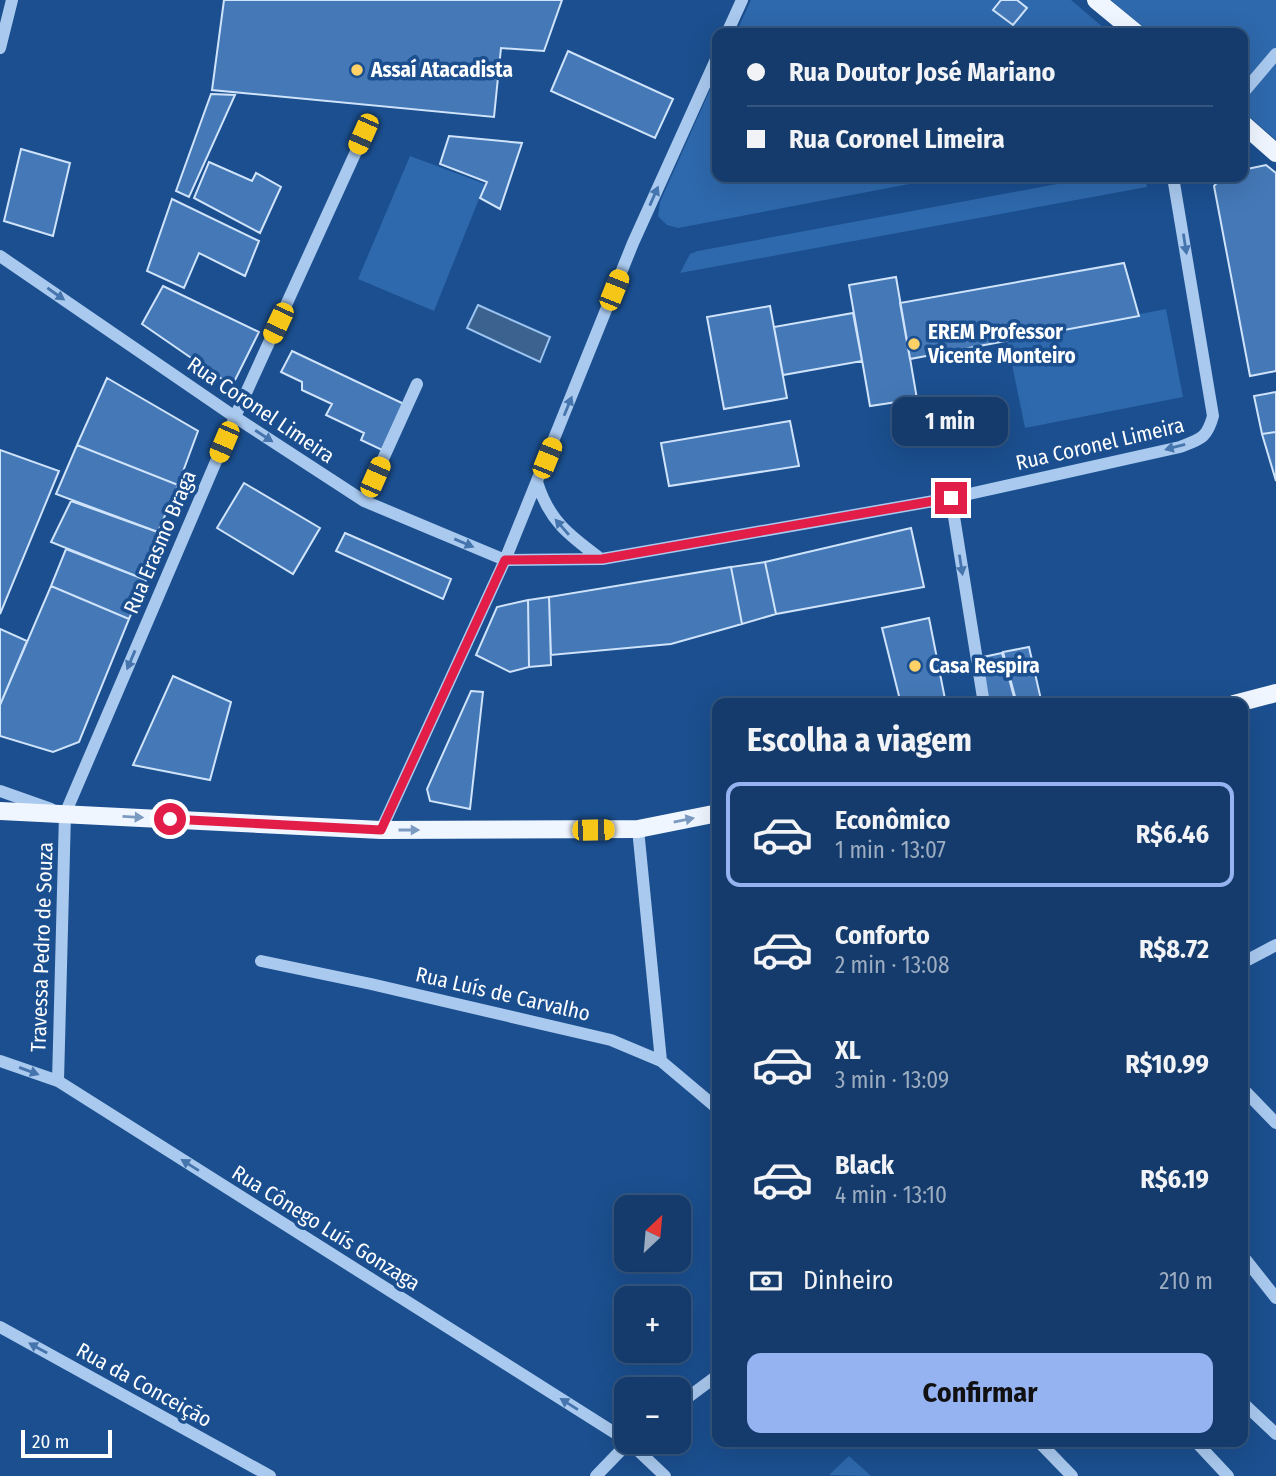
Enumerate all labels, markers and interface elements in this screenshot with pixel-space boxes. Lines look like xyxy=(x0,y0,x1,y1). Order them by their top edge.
place label: Assaí Atacadista xyxy=(370,57,513,83)
text: Rua Doutor José Mariano xyxy=(789,57,1056,88)
marker: Assaí Atacadista xyxy=(349,62,365,78)
car xyxy=(345,111,382,157)
text: Rua Coronel Limeira xyxy=(789,124,1005,155)
one-way arrow xyxy=(648,186,660,206)
one-way arrow xyxy=(1180,233,1191,255)
car xyxy=(597,267,632,313)
one-way arrow xyxy=(47,287,65,301)
car xyxy=(260,300,297,346)
place label: EREM Professor Vicente Monteiro xyxy=(927,319,1076,369)
marker: EREM Professor Vicente Monteiro xyxy=(906,336,922,352)
street label: Rua Coronel Limeira xyxy=(182,351,340,469)
one-way arrow xyxy=(562,396,573,417)
callout: 1 min xyxy=(893,396,1009,446)
text: 1 min xyxy=(925,407,975,435)
street label: Rua Coronel Limeira xyxy=(1013,412,1187,476)
car xyxy=(207,419,242,465)
one-way arrow xyxy=(255,430,274,443)
car xyxy=(530,435,565,481)
one-way arrow xyxy=(1164,442,1186,453)
car xyxy=(357,454,394,500)
street label: Rua Erasmo Braga xyxy=(118,466,202,618)
route end xyxy=(935,482,967,514)
one-way arrow xyxy=(554,518,570,535)
one-way arrow xyxy=(454,538,475,549)
one-way arrow xyxy=(956,554,967,576)
one-way arrow xyxy=(125,650,136,671)
place label: Casa Respira xyxy=(929,653,1040,679)
marker: Casa Respira xyxy=(907,658,923,674)
text: Escolha a viagem xyxy=(747,721,972,759)
route start xyxy=(154,803,186,835)
icon: car xyxy=(751,803,814,866)
text: Econômico xyxy=(835,805,950,836)
one-way arrow xyxy=(122,812,144,823)
one-way arrow xyxy=(673,814,695,825)
car xyxy=(572,819,615,841)
text: R$6.46 xyxy=(1136,819,1209,850)
one-way arrow xyxy=(398,824,420,836)
text: 1 min · 13:07 xyxy=(835,836,946,864)
street label: Travessa Pedro de Souza xyxy=(25,841,59,1053)
icon: car xyxy=(751,918,814,981)
text: Conforto xyxy=(835,920,930,951)
text: R$8.72 xyxy=(1139,934,1209,965)
text: 2 min · 13:08 xyxy=(835,951,950,979)
street label: Rua Luís de Carvalho xyxy=(413,961,593,1027)
icon: car xyxy=(751,1033,814,1096)
text: XL xyxy=(835,1035,861,1066)
text: R$10.99 xyxy=(1125,1049,1209,1080)
one-way arrow xyxy=(18,1066,39,1077)
text: 3 min · 13:09 xyxy=(835,1066,949,1094)
icon: car xyxy=(751,1148,814,1211)
text: Black xyxy=(835,1150,894,1181)
one-way arrow xyxy=(180,1158,200,1171)
street label: Rua Cônego Luís Gonzaga xyxy=(227,1159,425,1297)
text: R$6.19 xyxy=(1140,1164,1209,1195)
text: 4 min · 13:10 xyxy=(835,1181,947,1209)
north arrow xyxy=(614,1195,691,1272)
map controls xyxy=(614,1195,691,1454)
icon: cash xyxy=(747,1262,785,1300)
text: Dinheiro xyxy=(803,1265,893,1296)
text: 210 m xyxy=(1159,1267,1213,1295)
button: + xyxy=(614,1286,691,1363)
street label: Rua da Conceição xyxy=(72,1337,216,1433)
one-way arrow xyxy=(29,1342,48,1354)
button: Confirmar xyxy=(747,1353,1213,1433)
button: − xyxy=(614,1377,691,1454)
one-way arrow xyxy=(559,1398,578,1411)
scale bar xyxy=(21,1427,112,1459)
text: 20 m xyxy=(32,1430,69,1453)

